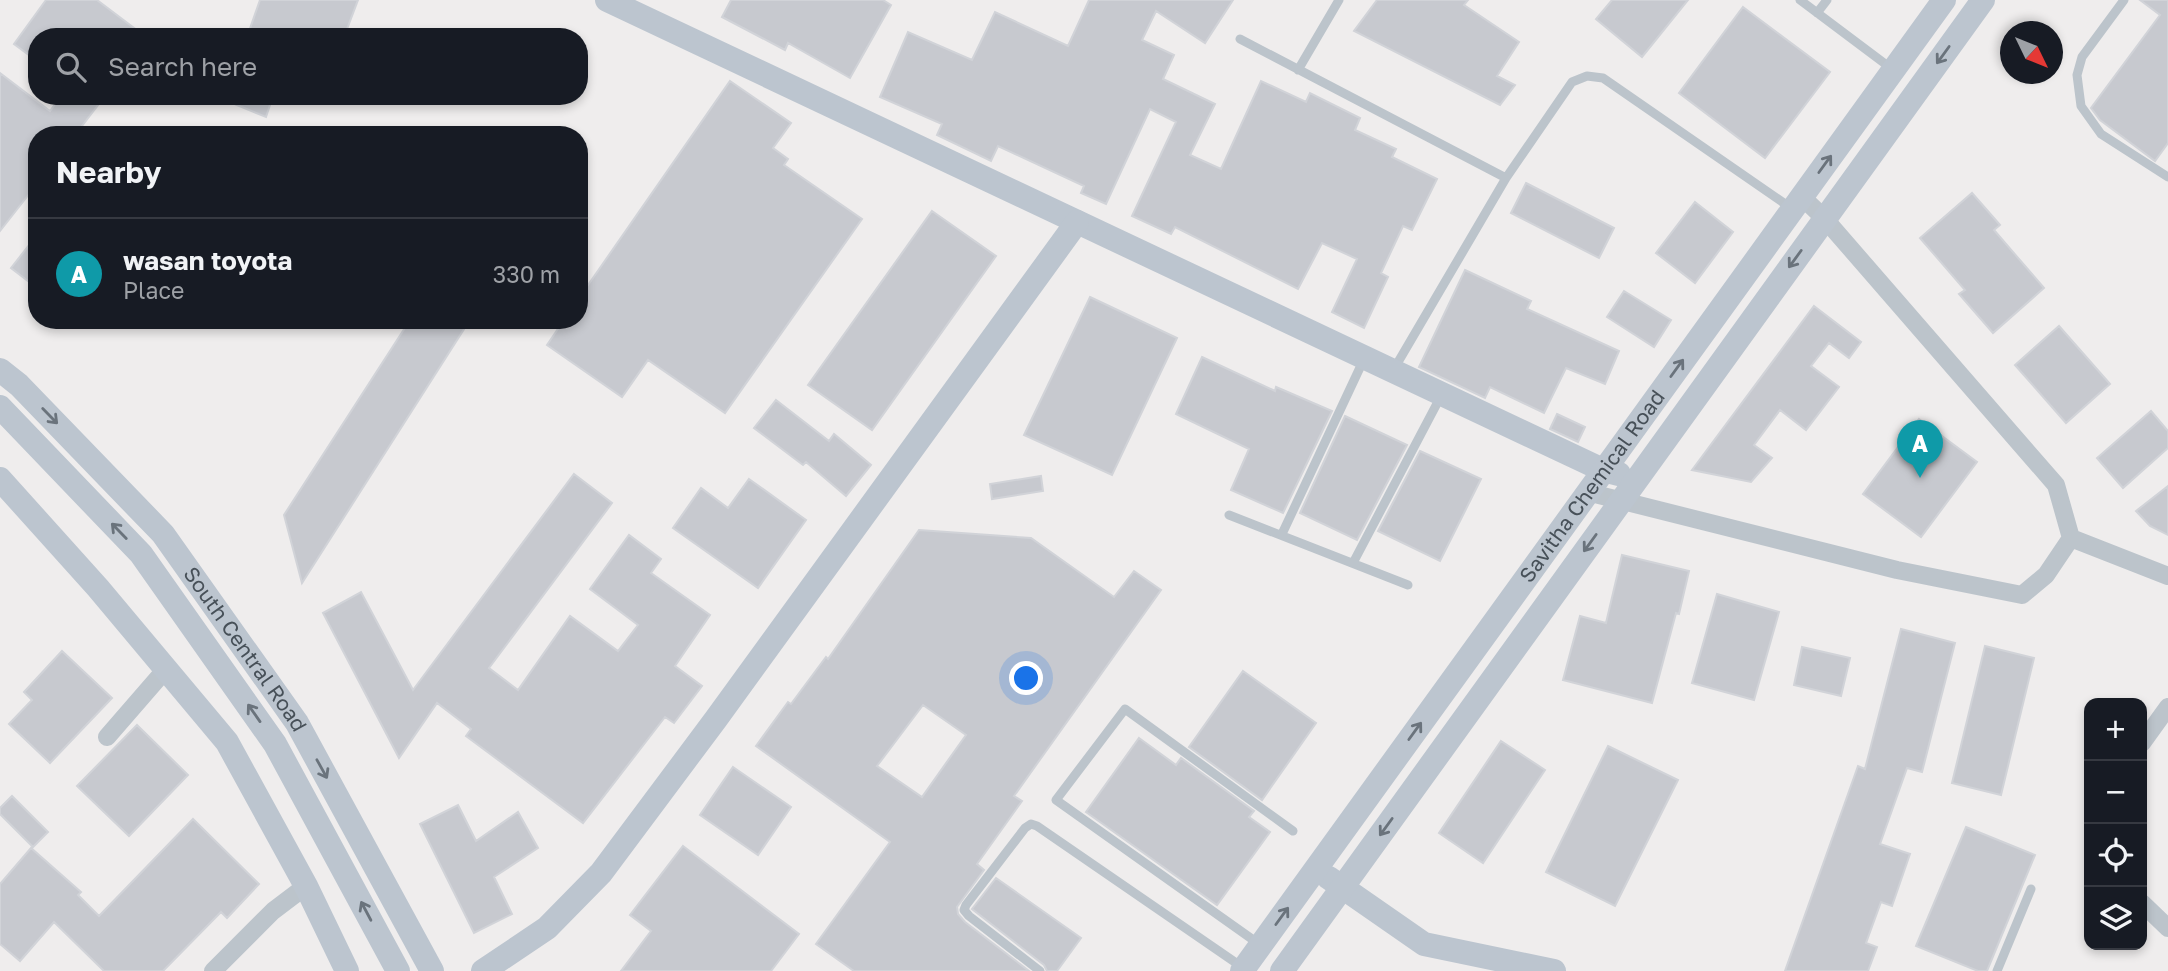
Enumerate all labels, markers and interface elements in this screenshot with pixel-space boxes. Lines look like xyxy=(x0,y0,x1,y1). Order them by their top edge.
north arrow xyxy=(2000,21,2063,84)
search box xyxy=(28,28,588,105)
one-way arrow xyxy=(1936,45,1950,64)
icon: search xyxy=(52,48,90,86)
text: Search here xyxy=(108,51,257,82)
text: Nearby xyxy=(56,154,161,190)
one-way arrow xyxy=(1818,155,1832,174)
text: wasan toyota xyxy=(123,245,292,276)
one-way arrow xyxy=(1788,249,1802,268)
text: A xyxy=(71,260,87,288)
text: 330 m xyxy=(493,260,560,288)
text: Place xyxy=(123,276,184,304)
one-way arrow xyxy=(1670,359,1684,378)
street label: Savitha Chemical Road xyxy=(1513,385,1670,587)
one-way arrow xyxy=(41,408,58,425)
pin: A xyxy=(1897,420,1943,478)
one-way arrow xyxy=(110,522,127,539)
one-way arrow xyxy=(1583,533,1597,552)
street label: South Central Road xyxy=(178,561,313,736)
your location xyxy=(1009,661,1043,695)
map controls xyxy=(2084,698,2147,950)
button: + xyxy=(2084,698,2147,761)
one-way arrow xyxy=(247,704,261,723)
one-way arrow xyxy=(1408,722,1422,741)
one-way arrow xyxy=(316,759,330,779)
button: − xyxy=(2084,761,2147,824)
one-way arrow xyxy=(1379,817,1393,836)
button: locate xyxy=(2084,824,2147,887)
button: layers xyxy=(2084,887,2147,950)
one-way arrow xyxy=(359,901,372,922)
one-way arrow xyxy=(1274,907,1289,926)

